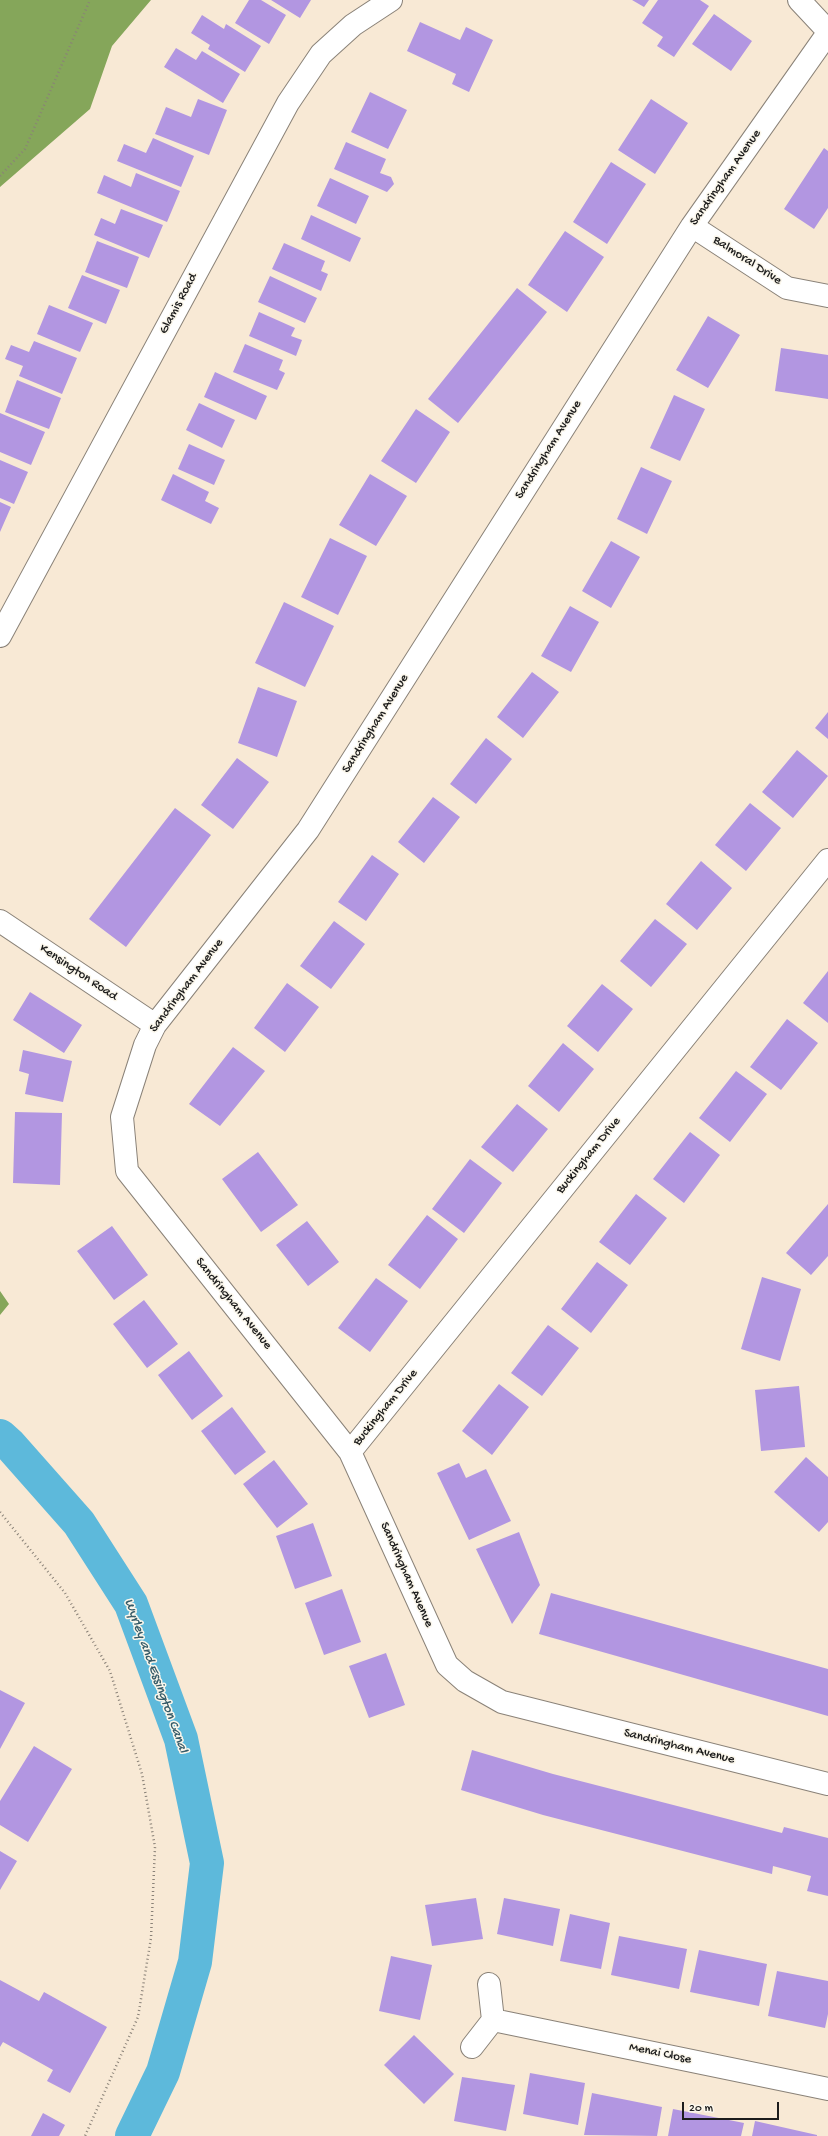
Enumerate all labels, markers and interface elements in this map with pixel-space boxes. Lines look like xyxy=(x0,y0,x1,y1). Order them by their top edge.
street label: Sandringham Avenue xyxy=(687,127,765,229)
street label: Balmoral Drive xyxy=(710,233,784,289)
street label: Glamis Road xyxy=(156,271,202,337)
street label: Sandringham Avenue xyxy=(512,398,586,502)
street label: Sandringham Avenue xyxy=(339,672,413,776)
street label: Sandringham Avenue xyxy=(147,936,227,1036)
street label: Kensington Road xyxy=(36,941,120,1005)
street label: Buckingham Drive xyxy=(553,1114,625,1198)
street label: Sandringham Avenue xyxy=(191,1255,275,1353)
street label: Buckingham Drive xyxy=(350,1366,422,1450)
street label: Sandringham Avenue xyxy=(376,1520,436,1630)
water label: Wyrley and Essington Canal xyxy=(119,1597,191,1755)
street label: Sandringham Avenue xyxy=(622,1726,736,1768)
street label: Menai Close xyxy=(627,2040,693,2068)
scale bar xyxy=(684,2094,781,2120)
text: 20 m xyxy=(689,2102,713,2116)

